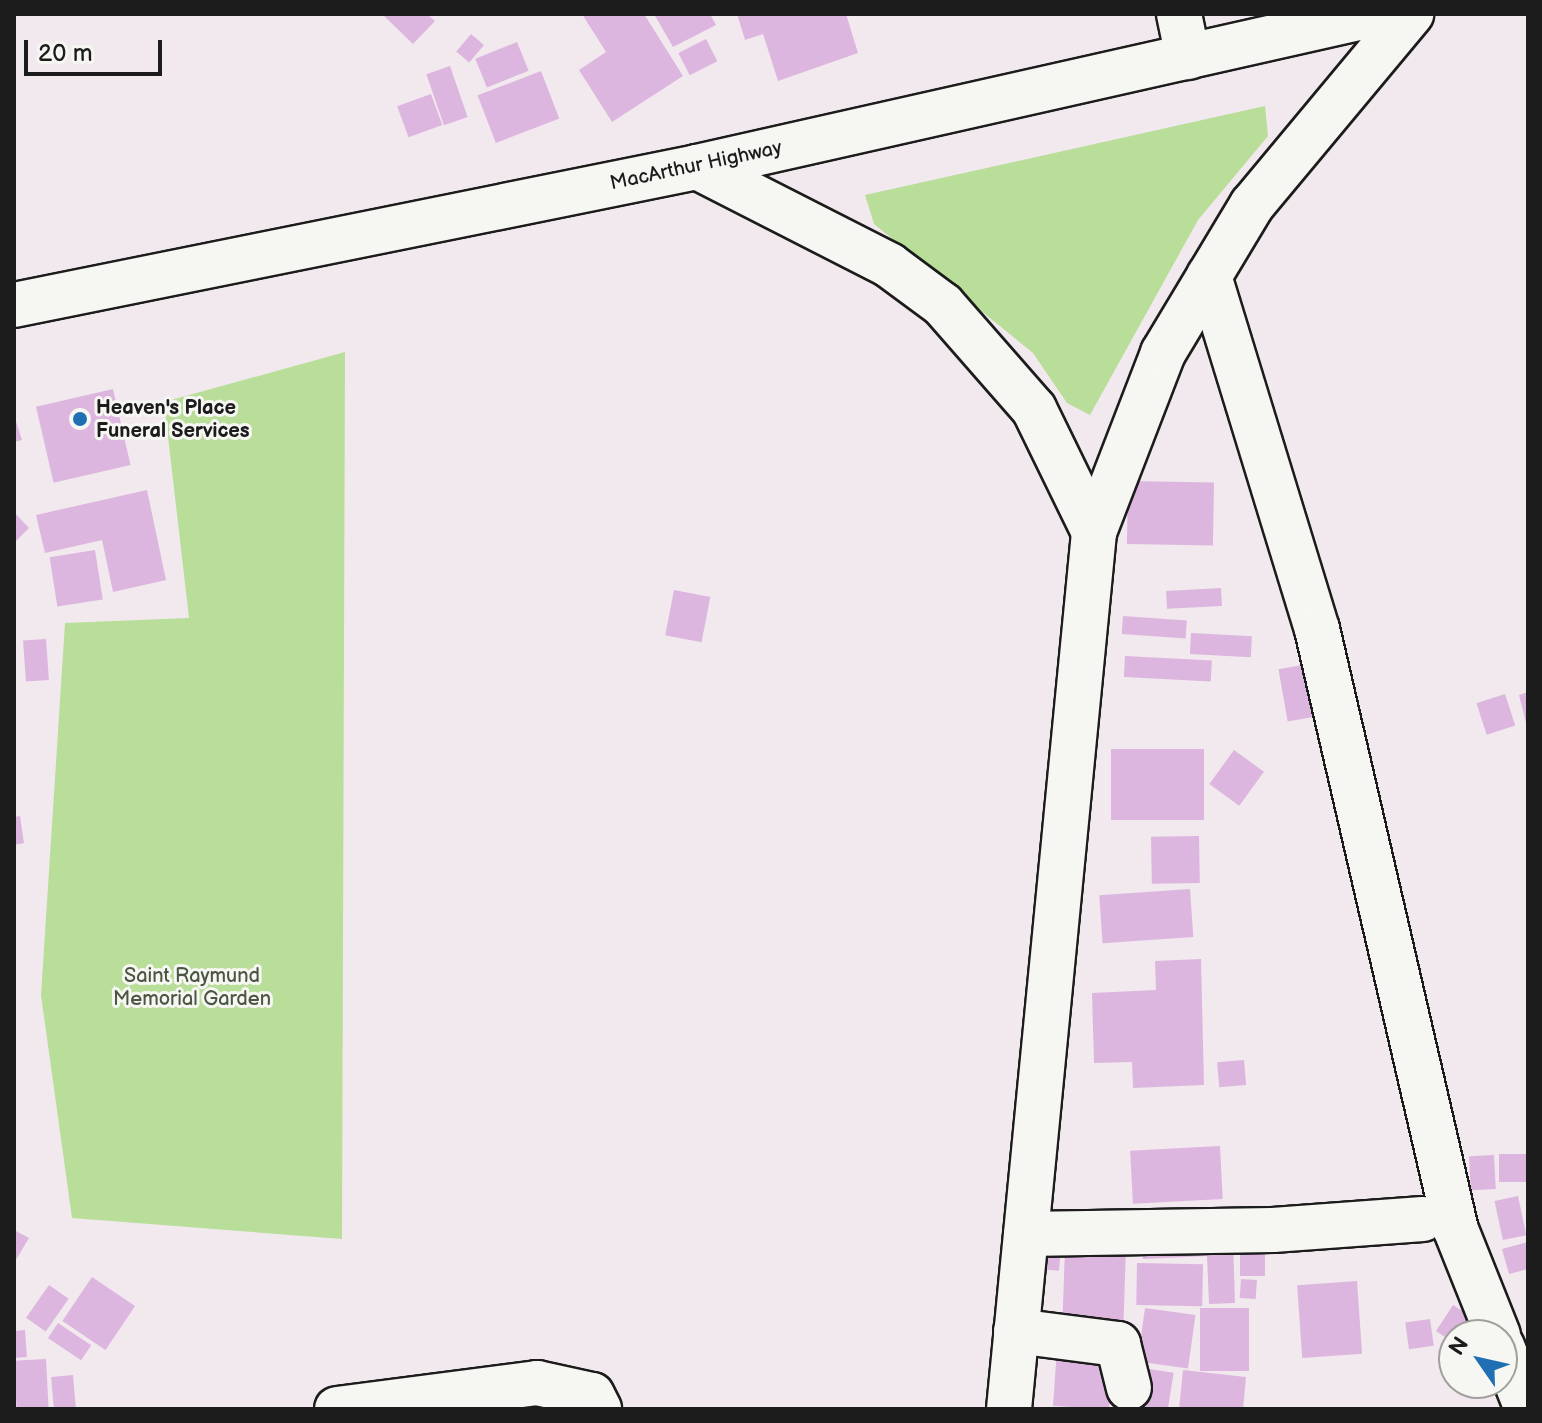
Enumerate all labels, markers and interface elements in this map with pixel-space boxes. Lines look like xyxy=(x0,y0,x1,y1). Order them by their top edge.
scale bar xyxy=(28,24,166,74)
text: 20 m xyxy=(38,39,93,68)
street label: MacArthur Highway xyxy=(608,136,784,196)
place label: Heaven's Place Funeral Services xyxy=(96,396,250,443)
marker: Heaven's Place Funeral Services xyxy=(71,410,89,428)
park label: Saint Raymund Memorial Garden xyxy=(113,965,271,1012)
north arrow xyxy=(1438,1319,1518,1399)
text: N xyxy=(1444,1332,1475,1361)

